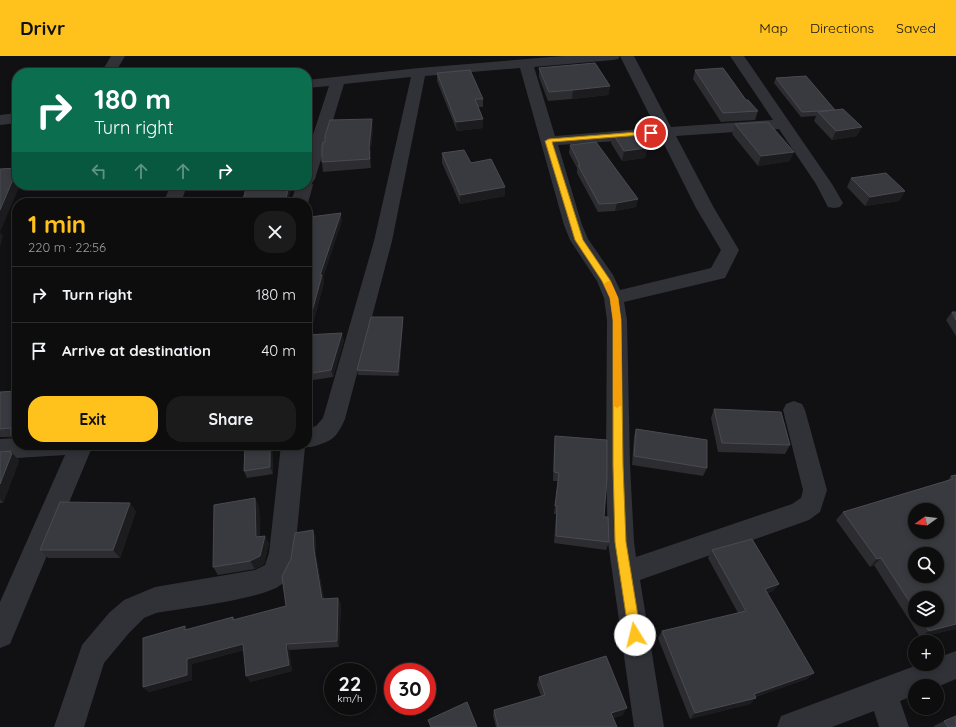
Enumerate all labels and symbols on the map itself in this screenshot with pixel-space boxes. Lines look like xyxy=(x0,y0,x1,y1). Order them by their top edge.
pin xyxy=(634,116,668,150)
north arrow xyxy=(908,503,944,539)
position arrow xyxy=(614,614,656,656)
speed limit sign: 30 xyxy=(384,663,436,715)

